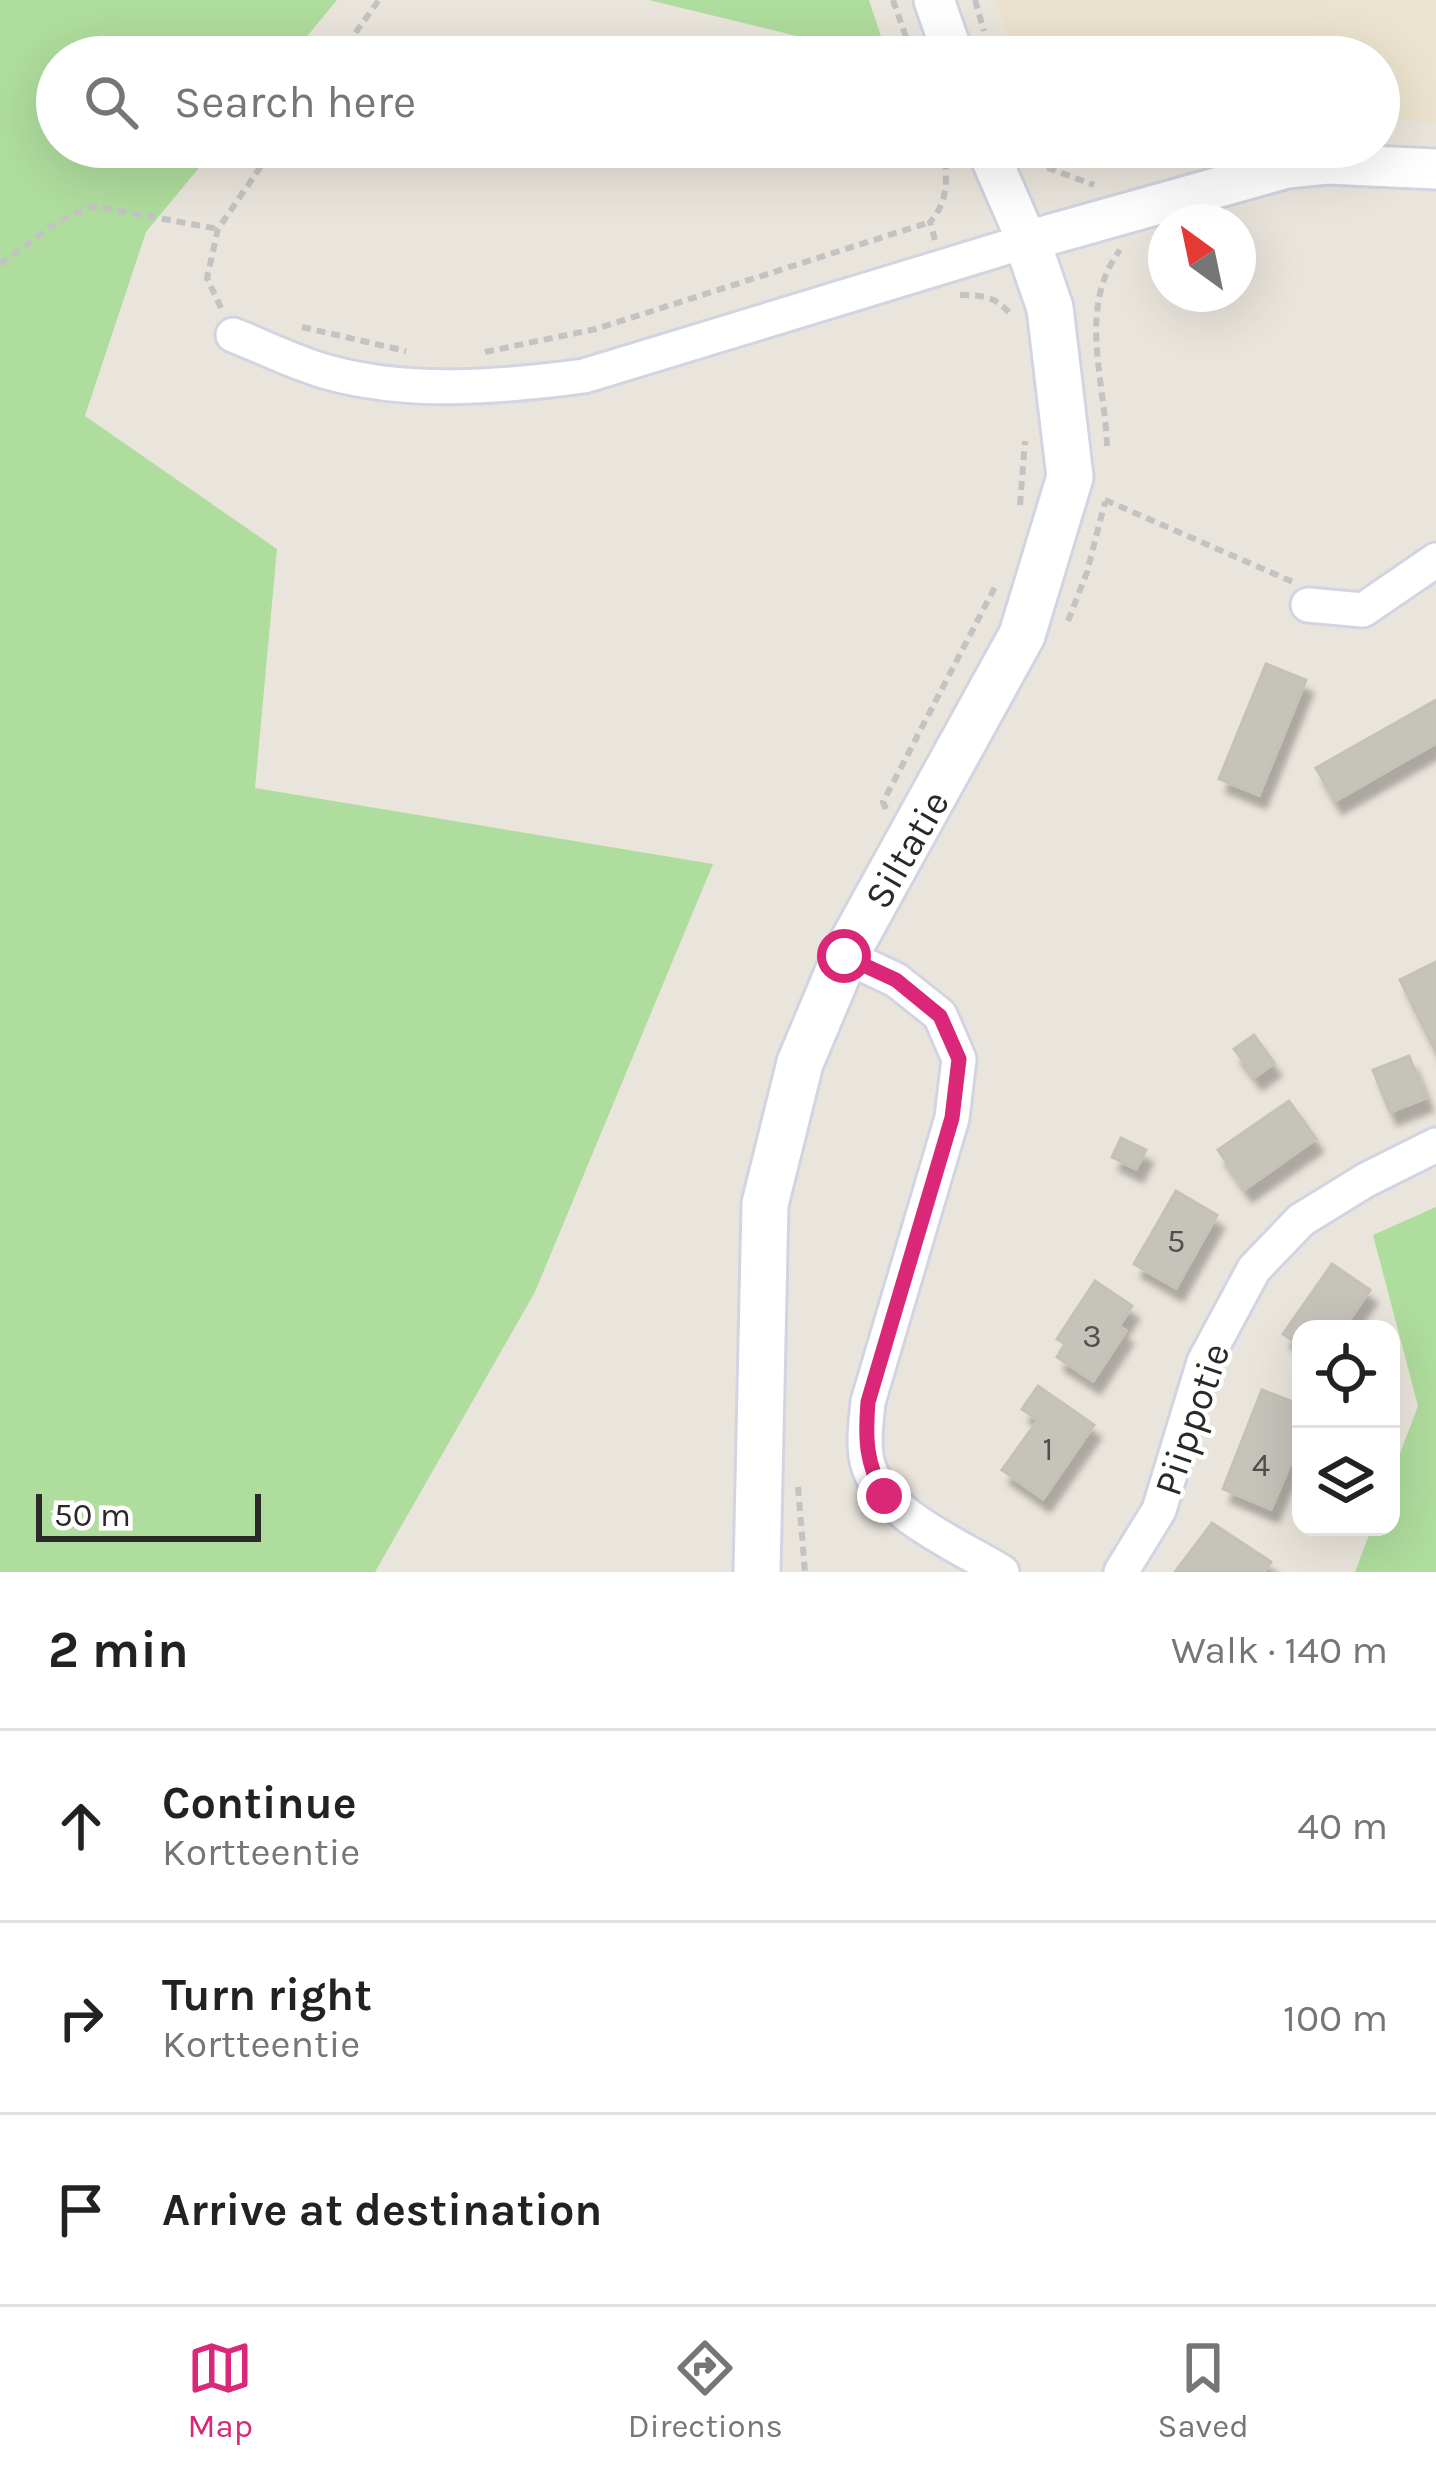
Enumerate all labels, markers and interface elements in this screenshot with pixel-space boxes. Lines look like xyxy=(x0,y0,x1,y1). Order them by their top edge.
search box xyxy=(36,36,1400,168)
icon: search xyxy=(78,69,144,135)
text: Search here xyxy=(174,76,416,128)
north arrow xyxy=(1148,204,1256,312)
street label: Siltatie xyxy=(855,782,959,917)
route start xyxy=(817,929,871,983)
house number: 5 xyxy=(1167,1222,1185,1260)
house number: 3 xyxy=(1082,1317,1102,1355)
map controls xyxy=(1292,1320,1400,1536)
button: locate xyxy=(1292,1320,1400,1428)
street label: Piippotie xyxy=(1144,1337,1239,1502)
button: layers xyxy=(1292,1428,1400,1536)
house number: 1 xyxy=(1043,1430,1053,1468)
house number: 4 xyxy=(1252,1446,1270,1484)
route end xyxy=(857,1469,911,1523)
scale bar xyxy=(36,1488,261,1541)
text: 50 m xyxy=(54,1496,131,1534)
text: 2 min xyxy=(48,1620,189,1680)
text: Walk · 140 m xyxy=(1171,1627,1388,1673)
text: Continue xyxy=(162,1777,357,1829)
icon: ahead xyxy=(48,1793,114,1859)
text: 40 m xyxy=(1297,1803,1388,1849)
text: Kortteentie xyxy=(162,1829,360,1875)
text: Turn right xyxy=(162,1969,372,2021)
icon: right xyxy=(48,1985,114,2051)
text: 100 m xyxy=(1283,1995,1388,2041)
text: Kortteentie xyxy=(162,2021,360,2067)
icon: arrive xyxy=(48,2177,114,2243)
text: Arrive at destination xyxy=(162,2184,602,2236)
tab: Map xyxy=(187,2335,253,2445)
tab: Directions xyxy=(628,2335,783,2445)
tab: Saved xyxy=(1158,2335,1249,2445)

